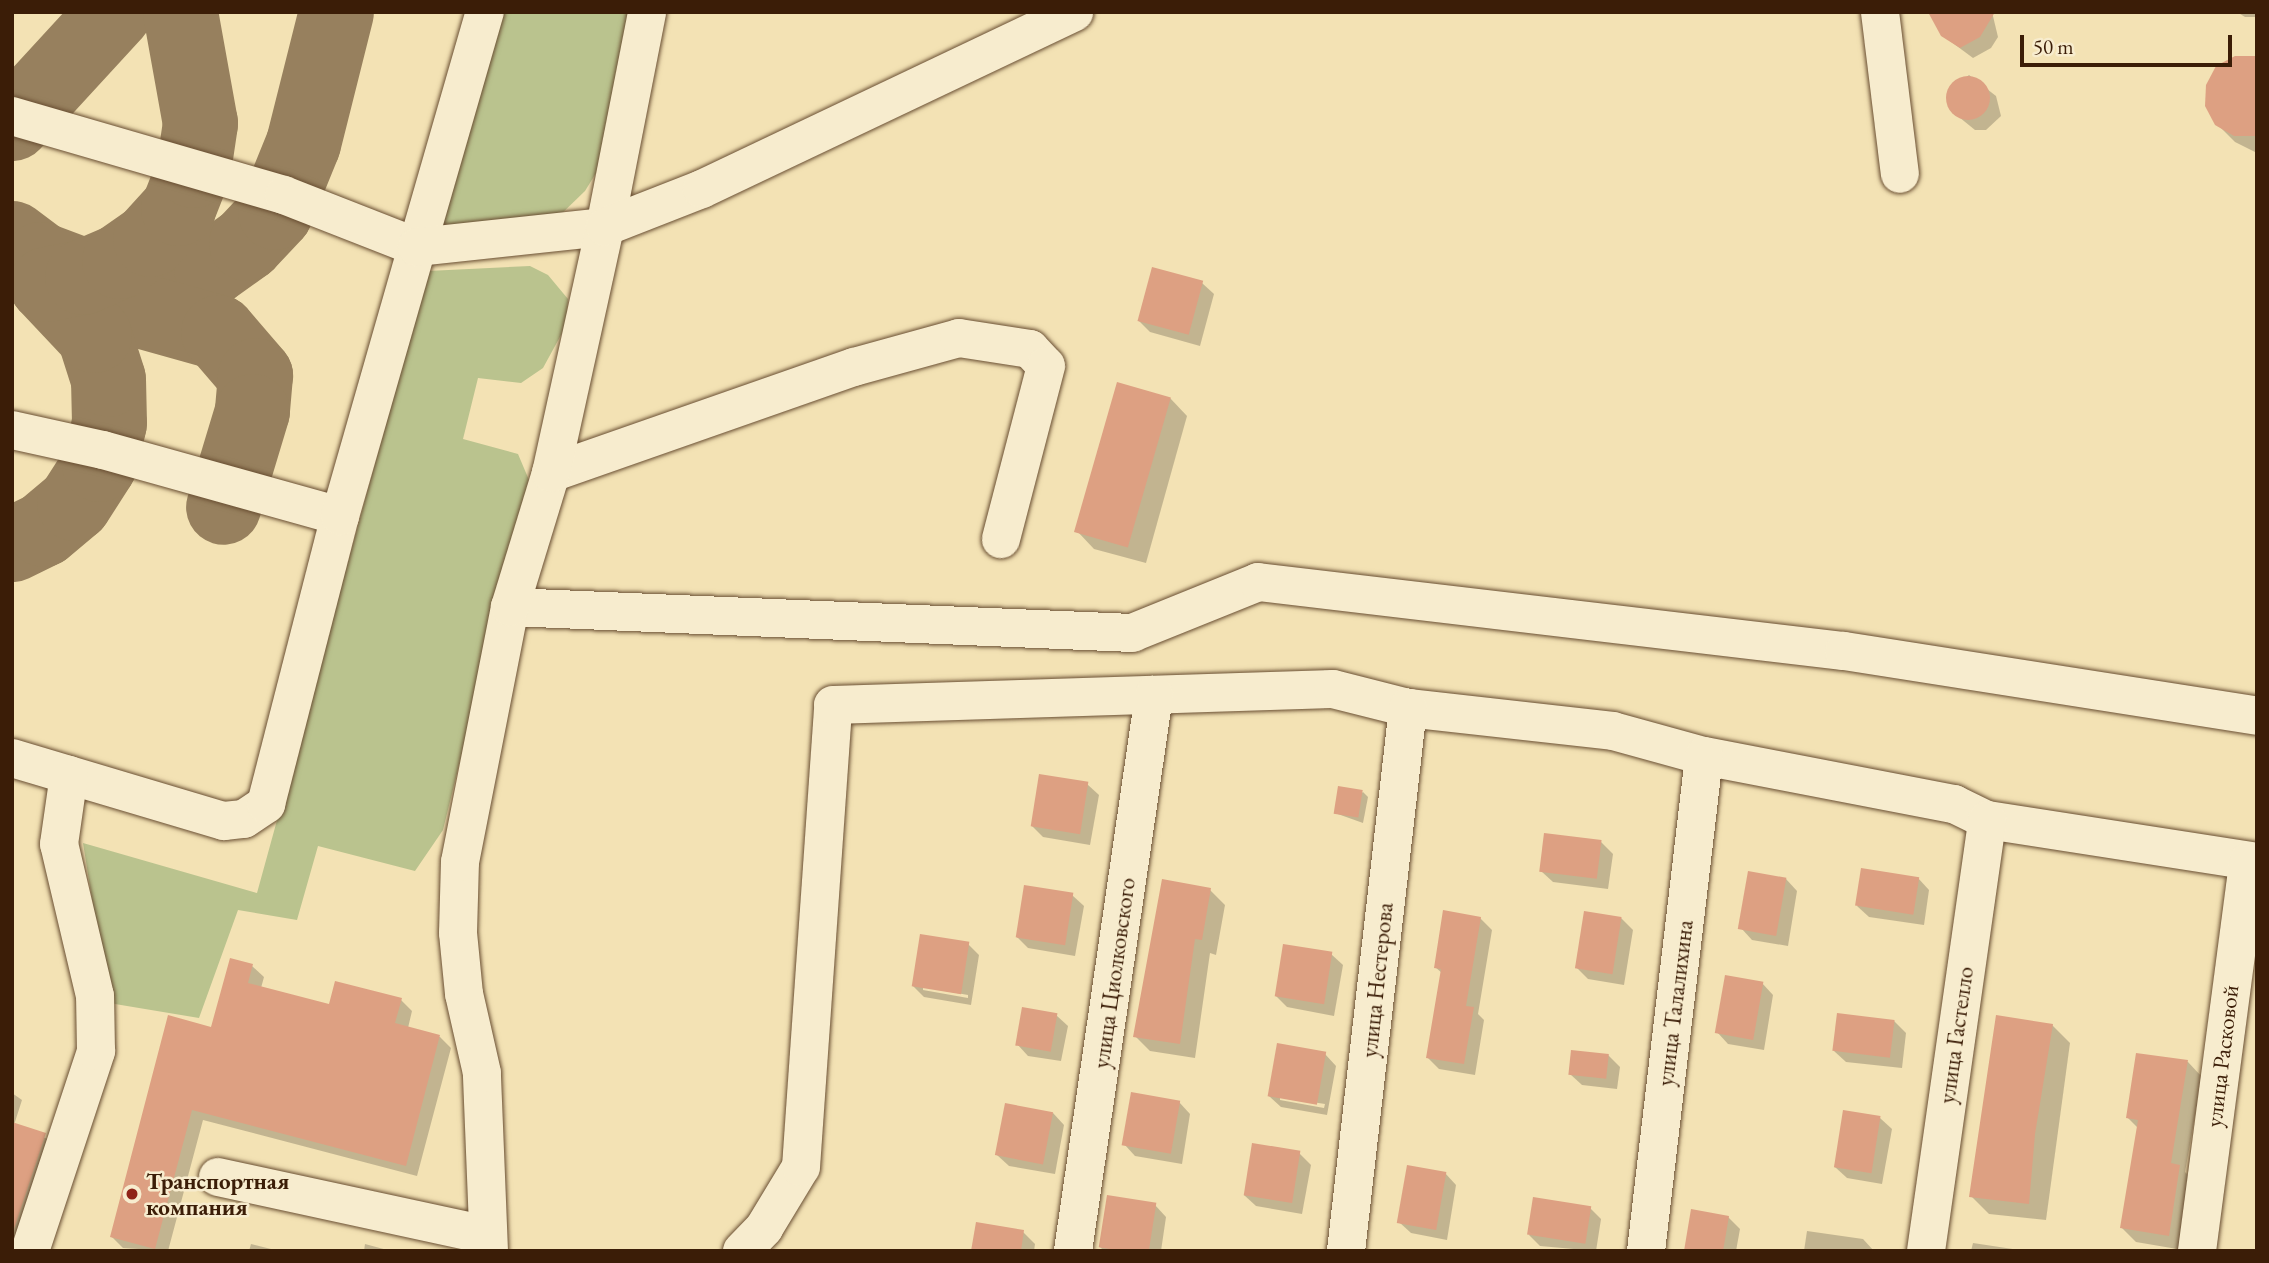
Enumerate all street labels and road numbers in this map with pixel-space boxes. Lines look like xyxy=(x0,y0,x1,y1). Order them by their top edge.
street label: улица Циолковского xyxy=(1087,876,1141,1070)
street label: улица Нестерова xyxy=(1355,901,1399,1059)
street label: улица Талалихина xyxy=(1651,918,1699,1088)
street label: улица Гастелло xyxy=(1933,965,1979,1105)
street label: улица Расковой xyxy=(2200,983,2244,1129)

